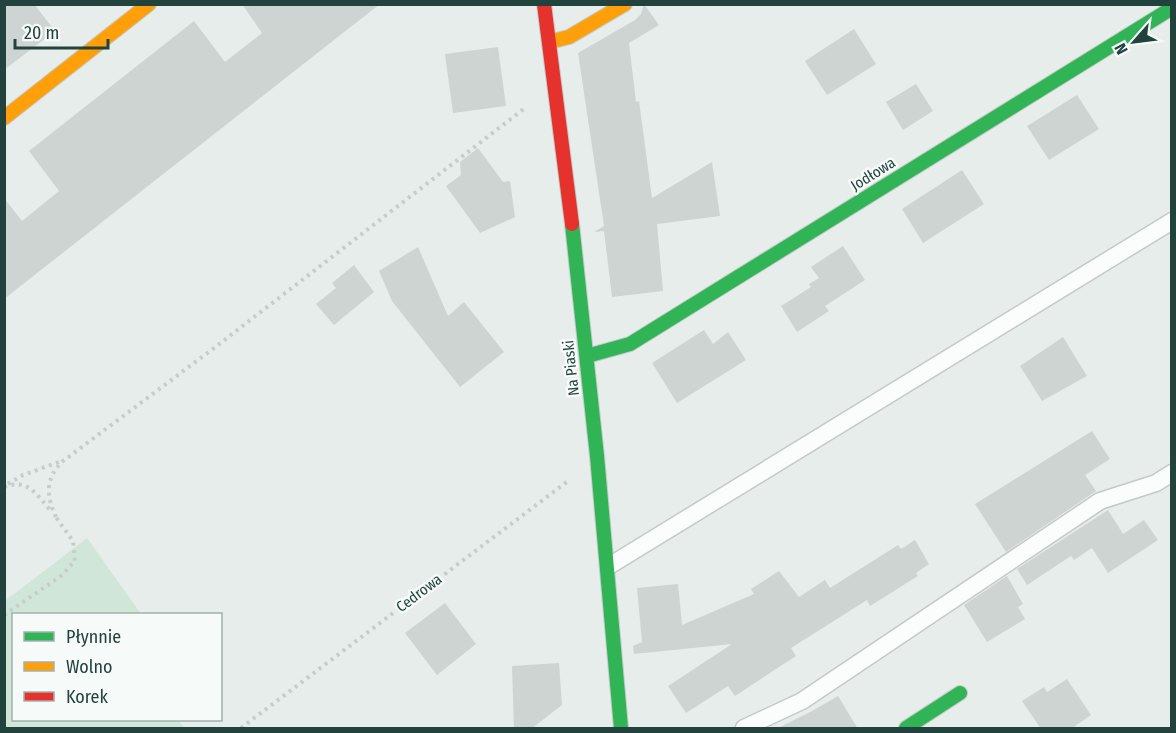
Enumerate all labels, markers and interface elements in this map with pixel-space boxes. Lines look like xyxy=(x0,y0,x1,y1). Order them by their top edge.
scale bar xyxy=(15,12,108,50)
north arrow xyxy=(1104,12,1164,72)
text: 20 m xyxy=(24,22,59,44)
text: N xyxy=(1111,40,1132,58)
street label: Jodłowa xyxy=(847,153,899,195)
street label: Na Piaski xyxy=(559,339,583,397)
street label: Cedrowa xyxy=(393,570,445,616)
legend xyxy=(12,613,222,721)
text: Płynnie xyxy=(66,626,121,648)
text: Wolno xyxy=(66,656,112,678)
text: Korek xyxy=(66,686,108,708)

